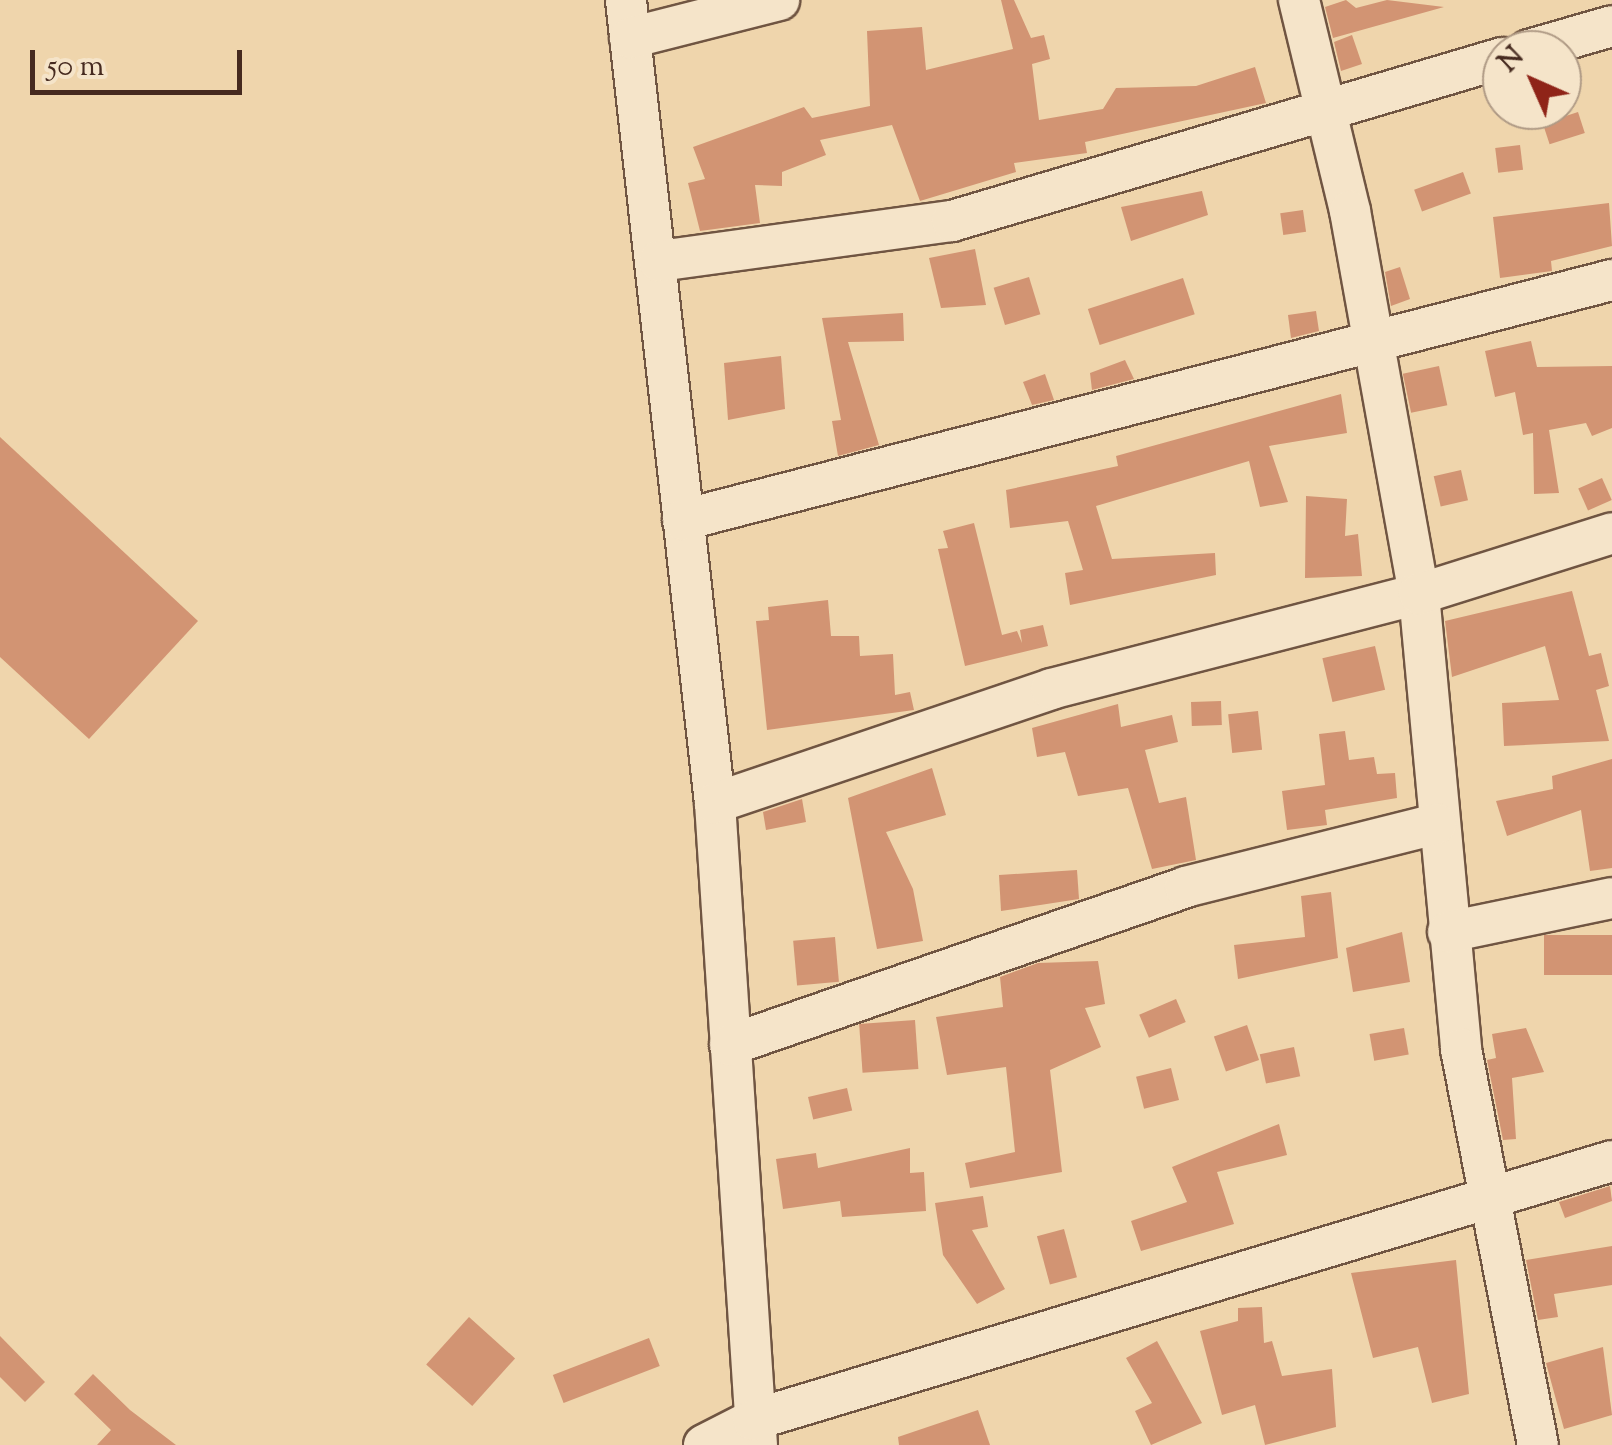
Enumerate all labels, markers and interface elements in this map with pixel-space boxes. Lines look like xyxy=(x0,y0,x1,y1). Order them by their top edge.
scale bar xyxy=(35,30,248,92)
north arrow xyxy=(1482,30,1582,130)
text: N xyxy=(1490,38,1534,82)
text: 50 m xyxy=(47,46,104,89)

